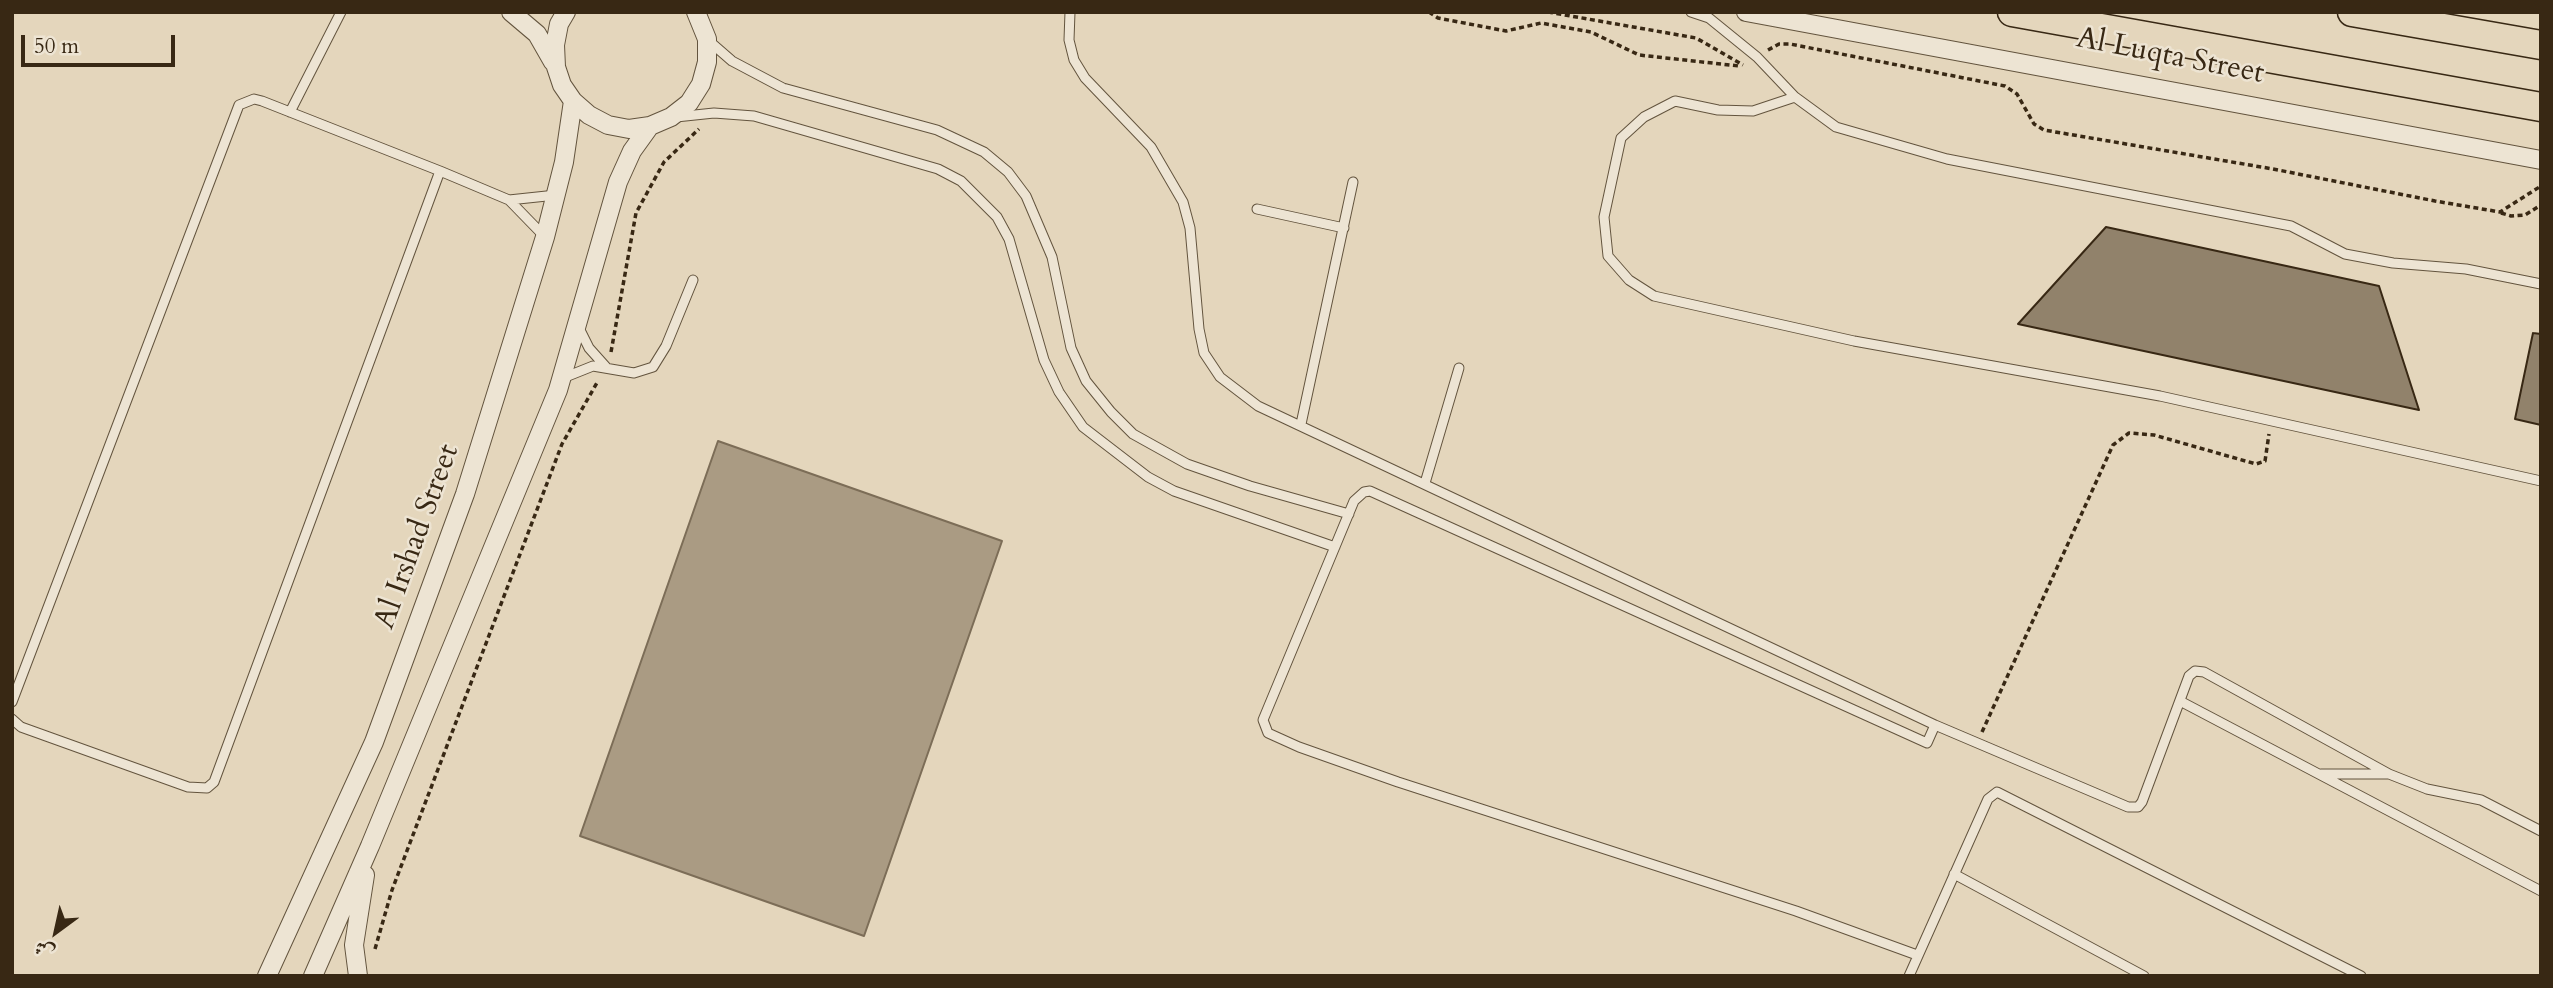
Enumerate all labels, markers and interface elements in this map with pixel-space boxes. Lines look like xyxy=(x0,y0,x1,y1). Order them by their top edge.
scale bar xyxy=(24,21,178,65)
street label: Al Luqta Street xyxy=(2073,21,2267,93)
text: 50 m xyxy=(34,32,79,61)
street label: Al Irshad Street xyxy=(368,440,468,634)
north arrow xyxy=(21,897,91,967)
text: ش xyxy=(30,934,60,966)

